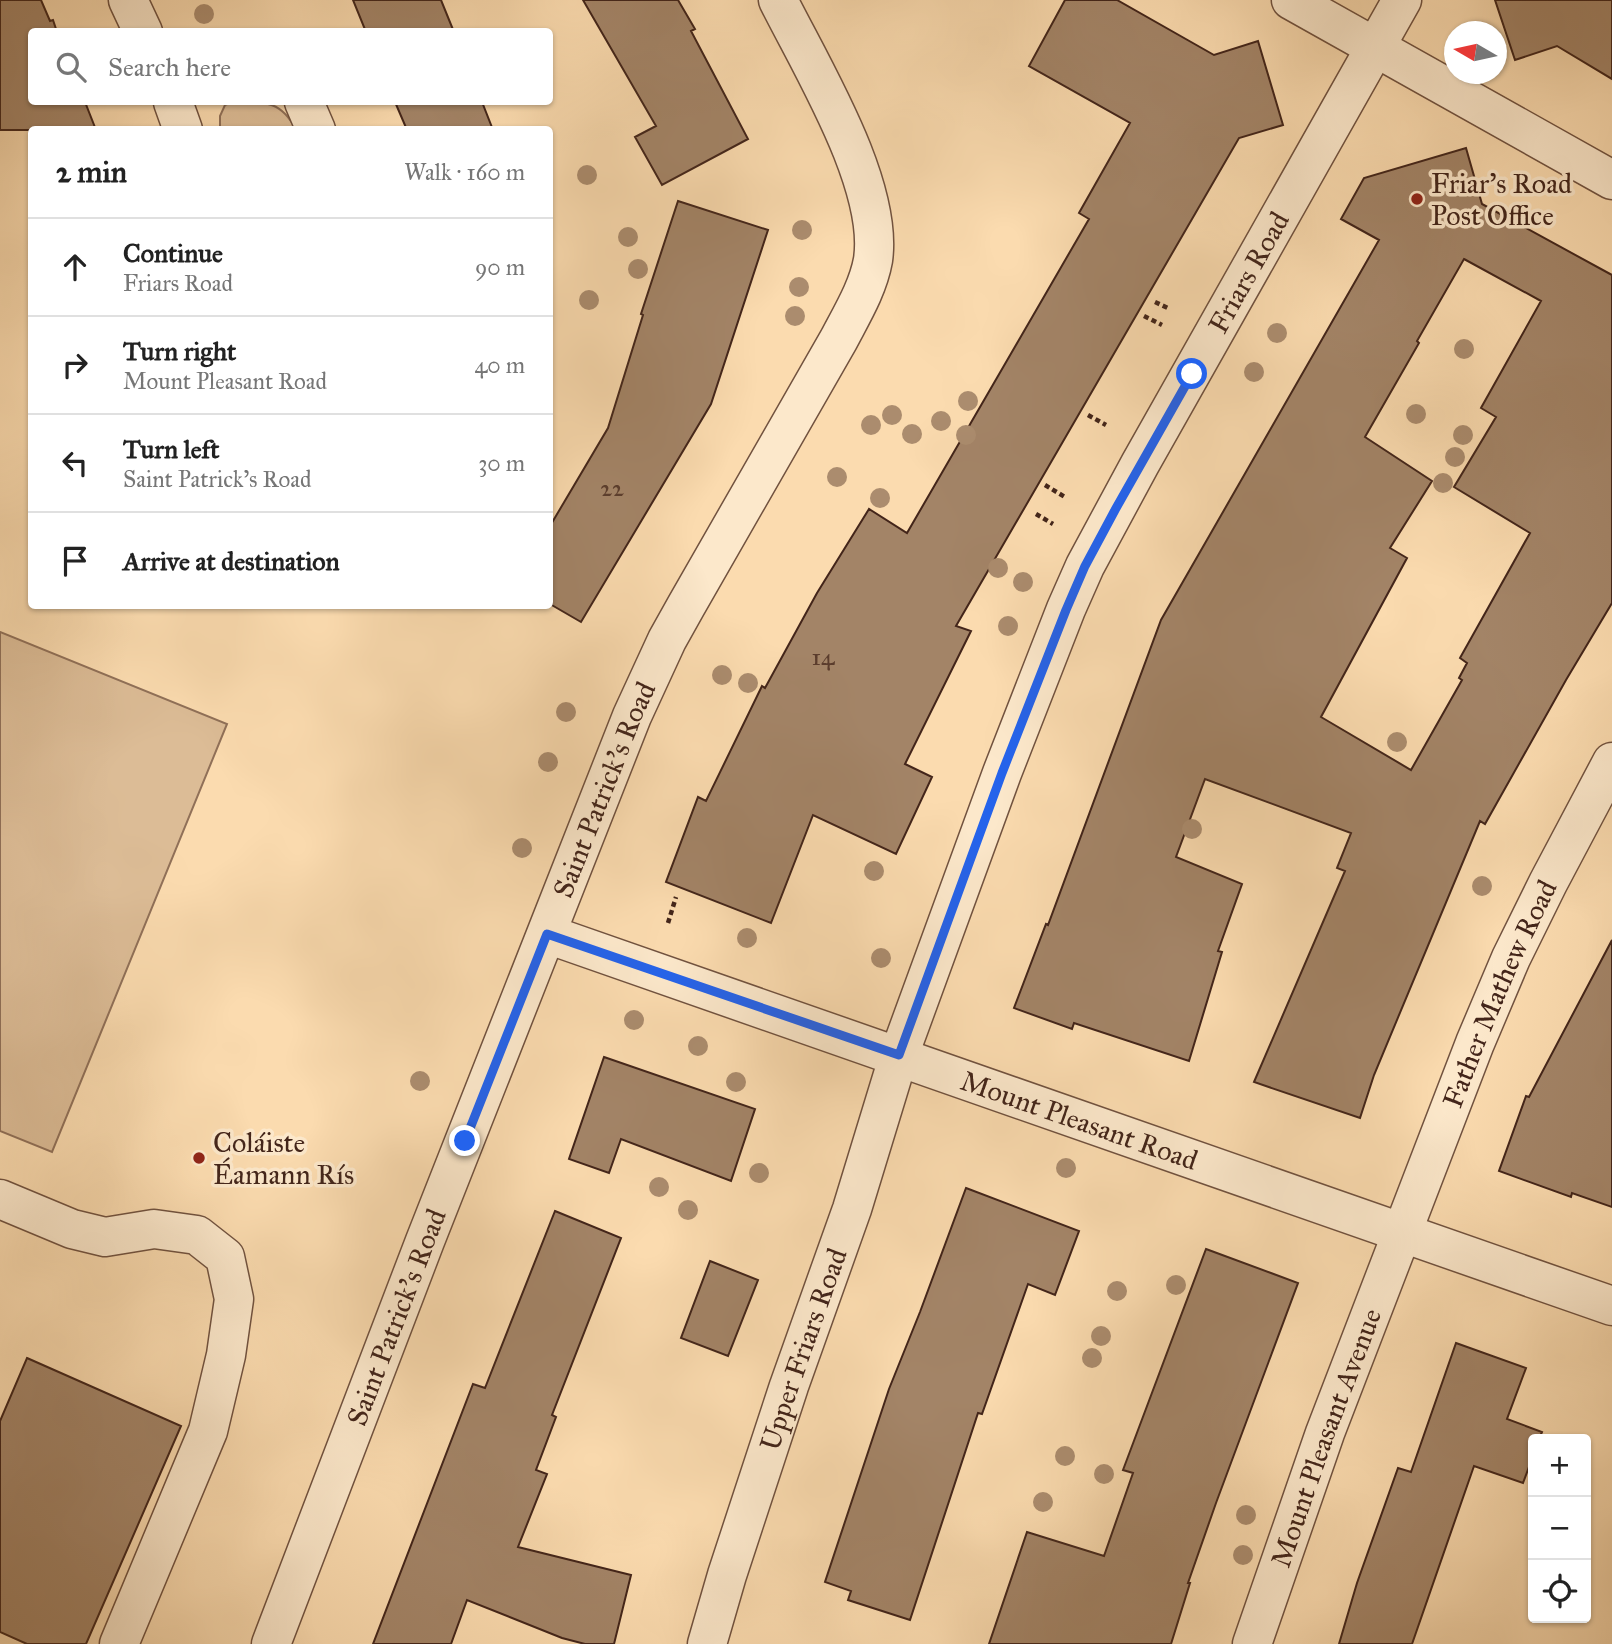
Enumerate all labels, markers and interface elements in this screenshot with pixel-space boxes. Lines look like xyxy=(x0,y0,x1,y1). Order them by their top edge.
north arrow xyxy=(1444,21,1507,84)
search box xyxy=(28,28,553,105)
icon: search xyxy=(52,48,90,86)
text: Search here xyxy=(108,51,231,83)
text: 2 min xyxy=(56,154,127,190)
text: Walk · 160 m xyxy=(404,158,525,186)
place label: Friar's Road Post Office xyxy=(1431,166,1572,233)
marker: Friar's Road Post Office xyxy=(1409,191,1425,207)
street label: Friars Road xyxy=(1200,206,1297,340)
text: Continue xyxy=(123,237,223,269)
icon: ahead xyxy=(56,248,94,286)
text: 90 m xyxy=(475,253,525,281)
text: Friars Road xyxy=(123,269,233,297)
text: Turn right xyxy=(123,335,236,367)
icon: right xyxy=(56,346,94,384)
text: 40 m xyxy=(475,351,525,379)
route start xyxy=(1176,358,1207,389)
text: Mount Pleasant Road xyxy=(123,367,327,395)
text: Turn left xyxy=(123,433,219,465)
icon: left xyxy=(56,444,94,482)
text: 30 m xyxy=(478,449,525,477)
text: Saint Patrick's Road xyxy=(123,465,311,493)
house number: 22 xyxy=(600,473,624,503)
icon: arrive xyxy=(56,542,94,580)
text: Arrive at destination xyxy=(123,545,340,577)
house number: 14 xyxy=(812,642,835,672)
street label: Saint Patrick's Road xyxy=(545,676,663,903)
street label: Father Mathew Road xyxy=(1435,874,1565,1113)
street label: Mount Pleasant Road xyxy=(956,1063,1202,1178)
place label: Coláiste Éamann Rís xyxy=(213,1125,354,1192)
route end xyxy=(449,1125,480,1156)
marker: Coláiste Éamann Rís xyxy=(191,1150,207,1166)
street label: Saint Patrick's Road xyxy=(339,1204,454,1431)
street label: Upper Friars Road xyxy=(752,1243,855,1455)
street label: Mount Pleasant Avenue xyxy=(1263,1304,1389,1572)
map controls xyxy=(1528,1434,1591,1623)
button: + xyxy=(1528,1434,1591,1497)
button: − xyxy=(1528,1497,1591,1560)
button: locate xyxy=(1528,1560,1591,1623)

